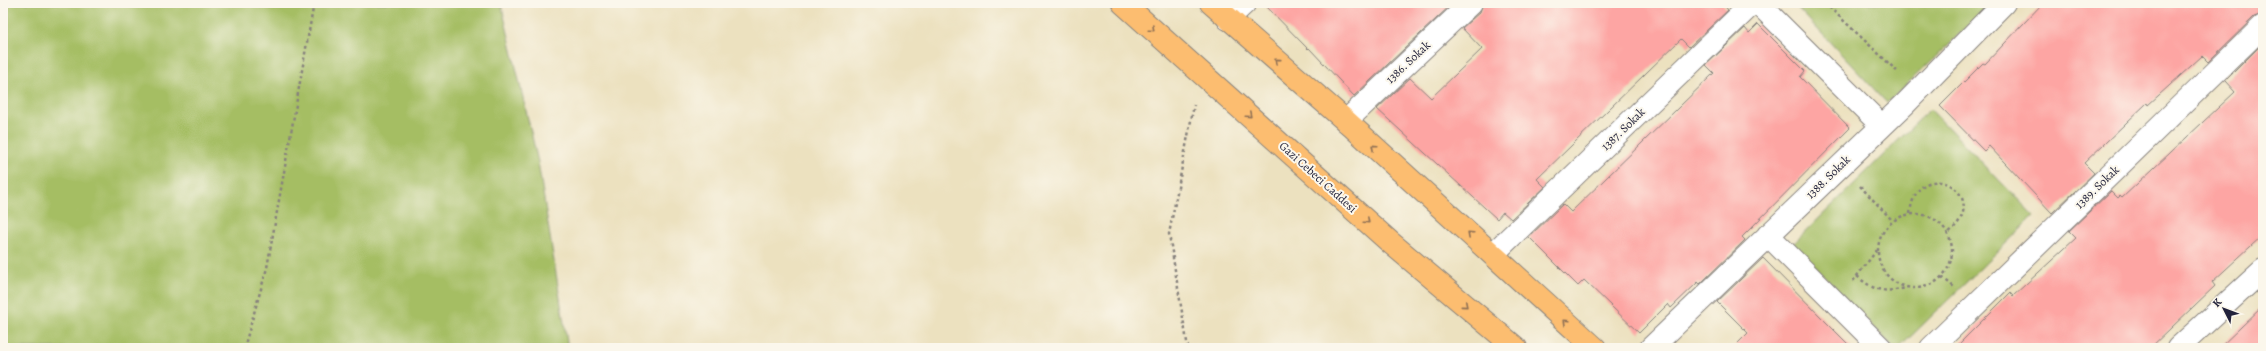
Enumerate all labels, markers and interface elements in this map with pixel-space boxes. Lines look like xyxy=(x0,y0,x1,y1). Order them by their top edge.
one-way arrow xyxy=(1147,24,1154,31)
street label: 1386. Sokak xyxy=(1382,37,1434,87)
one-way arrow xyxy=(1274,58,1281,65)
street label: 1387. Sokak xyxy=(1598,104,1648,154)
one-way arrow xyxy=(1244,111,1251,118)
street label: Gazi Cebeci Caddesi xyxy=(1276,138,1360,216)
one-way arrow xyxy=(1371,144,1379,151)
street label: 1388. Sokak xyxy=(1802,152,1854,202)
street label: 1389. Sokak xyxy=(2071,162,2123,212)
one-way arrow xyxy=(1362,216,1369,223)
one-way arrow xyxy=(1468,232,1475,239)
north arrow xyxy=(2204,289,2244,329)
text: K xyxy=(2209,294,2225,310)
one-way arrow xyxy=(1461,301,1468,308)
one-way arrow xyxy=(1564,319,1571,326)

